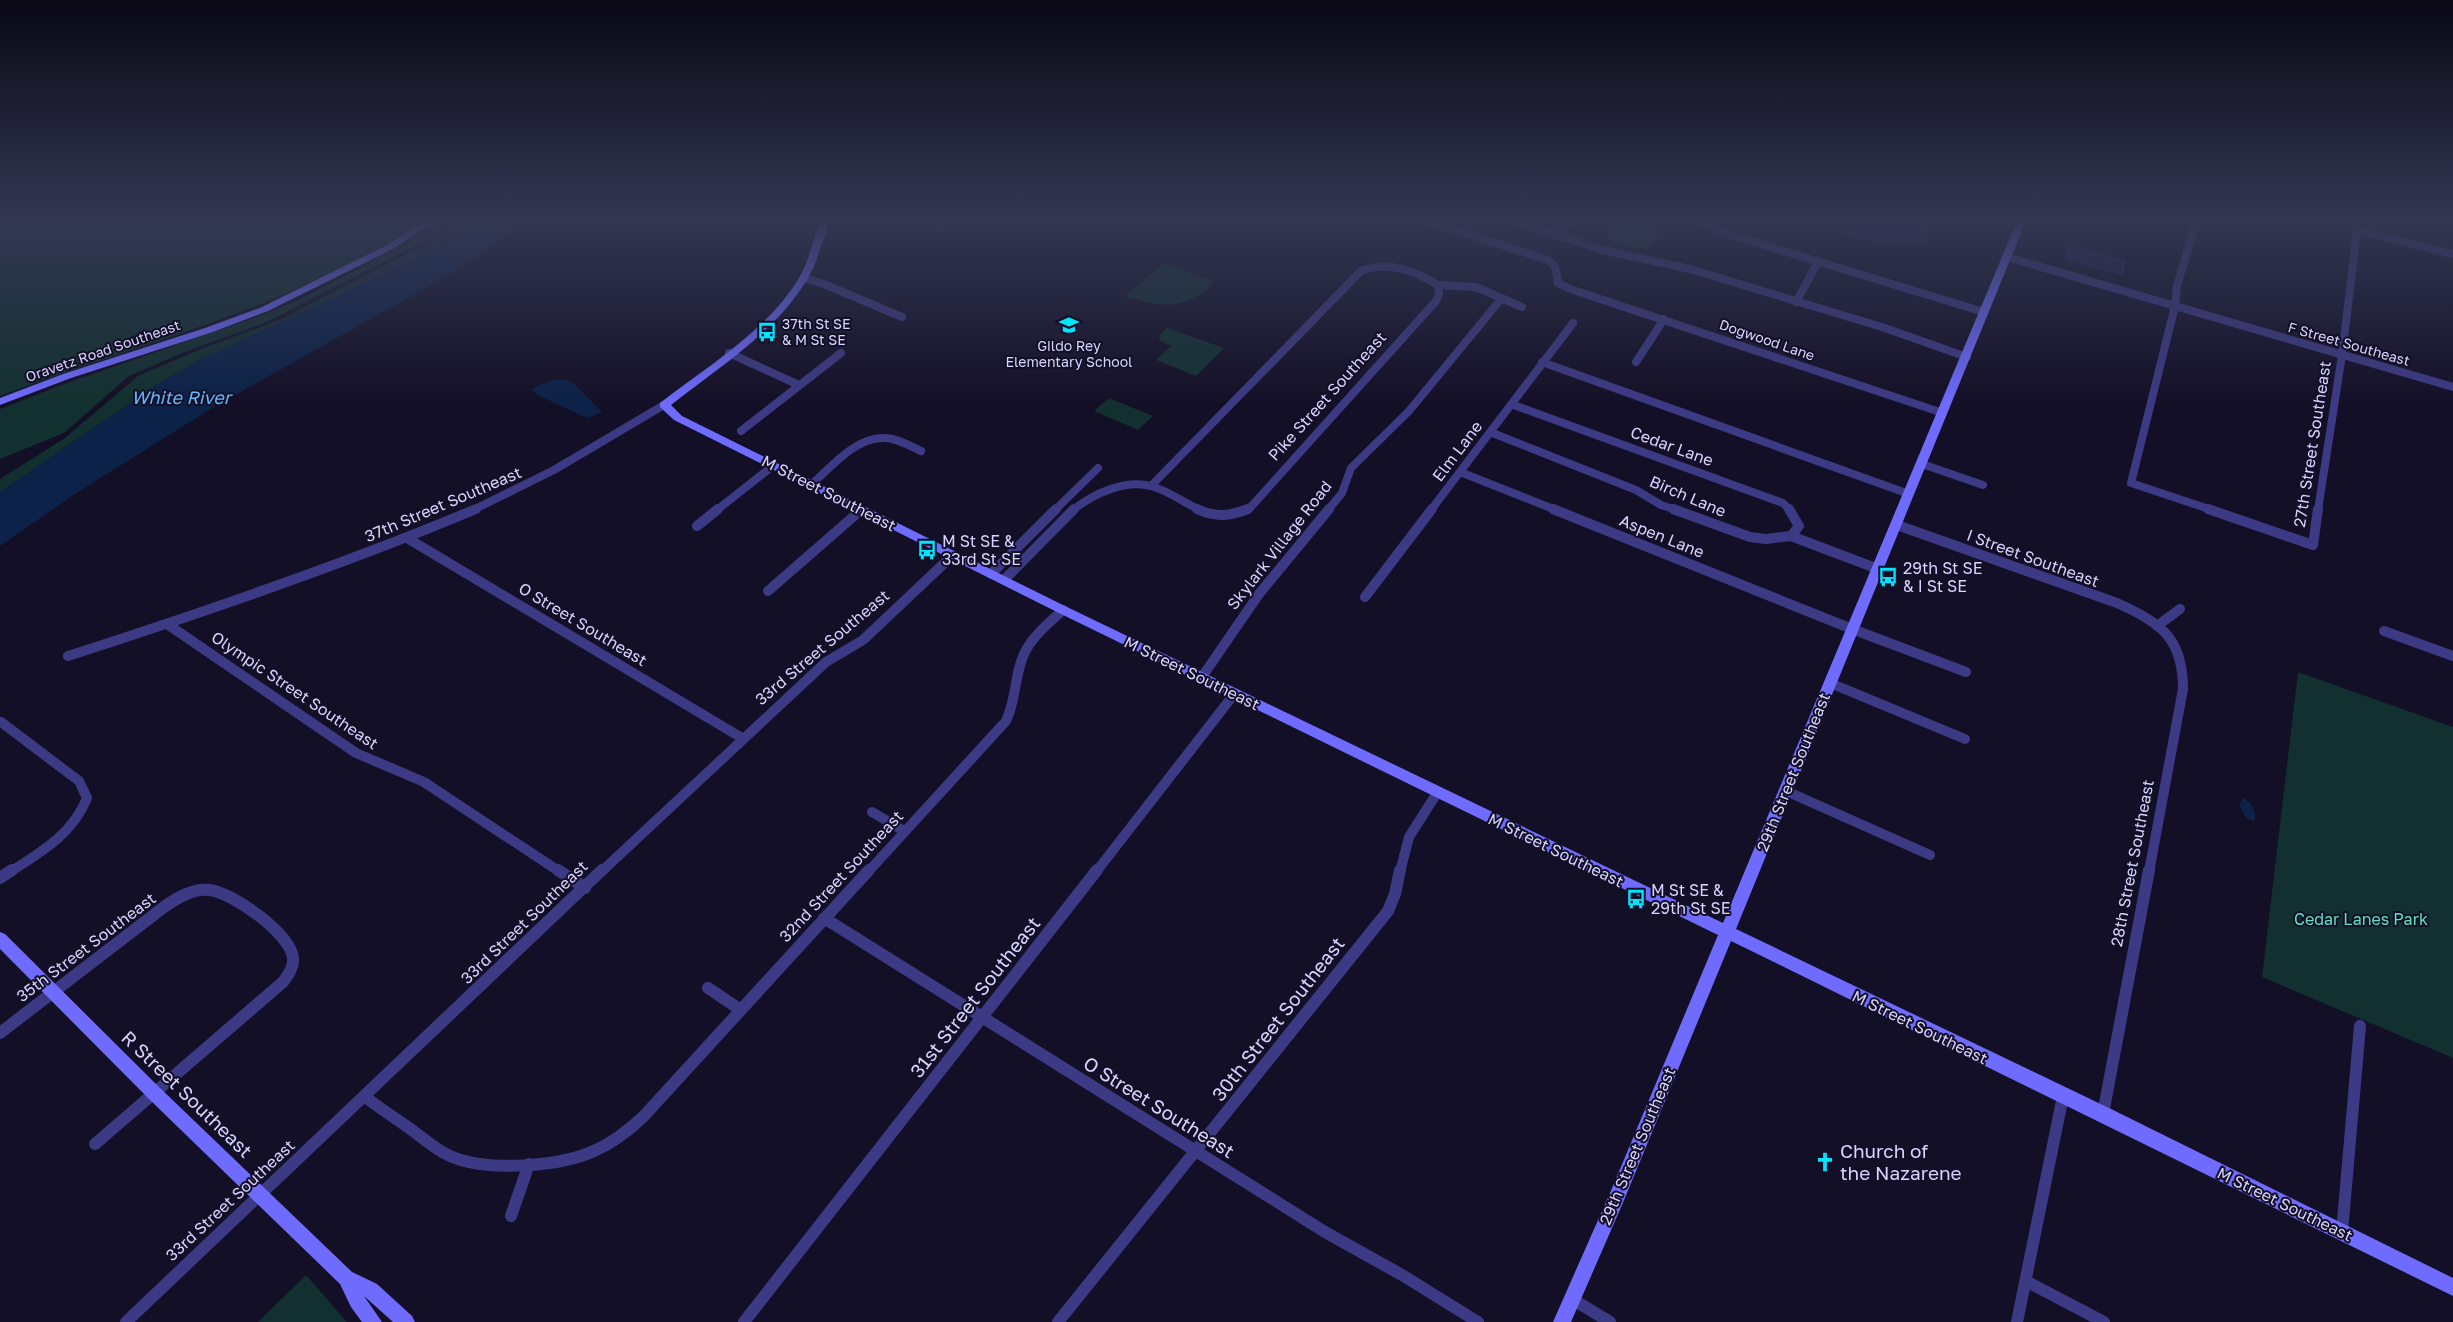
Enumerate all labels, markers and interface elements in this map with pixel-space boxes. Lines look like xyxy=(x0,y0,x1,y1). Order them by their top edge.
school or university icon: Gildo Rey Elementary School xyxy=(1058,314,1080,336)
place label: 37th St SE & M St SE xyxy=(782,315,851,348)
street label: Dogwood Lane xyxy=(1717,315,1817,364)
street label: Oravetz Road Southeast xyxy=(23,316,182,385)
street label: F Street Southeast xyxy=(2286,318,2412,369)
bus stop icon: 37th St SE & M St SE xyxy=(756,321,778,343)
street label: Pike Street Southeast xyxy=(1264,327,1390,465)
place label: Gildo Rey Elementary School xyxy=(1005,337,1133,370)
street label: 27th Street Southeast xyxy=(2289,359,2335,529)
water label: White River xyxy=(131,386,234,408)
street label: Elm Lane xyxy=(1428,417,1486,485)
street label: Cedar Lane xyxy=(1628,422,1716,470)
street label: M Street Southeast xyxy=(758,450,900,536)
street label: 37th Street Southeast xyxy=(362,462,524,546)
street label: Birch Lane xyxy=(1647,471,1729,521)
street label: Skylark Village Road xyxy=(1222,476,1336,614)
street label: Aspen Lane xyxy=(1617,510,1707,562)
street label: I Street Southeast xyxy=(1964,525,2102,591)
place label: M St SE & 33rd St SE xyxy=(942,531,1021,569)
bus stop icon: M St SE & 33rd St SE xyxy=(916,539,938,561)
place label: 29th St SE & I St SE xyxy=(1903,558,1983,596)
bus stop icon: 29th St SE & I St SE xyxy=(1877,566,1899,588)
street label: O Street Southeast xyxy=(515,578,651,670)
street label: 33rd Street Southeast xyxy=(751,585,893,709)
street label: Olympic Street Southeast xyxy=(208,627,382,753)
street label: M Street Southeast xyxy=(1121,632,1263,714)
street label: 29th Street Southeast xyxy=(1752,690,1834,854)
street label: 28th Street Southeast xyxy=(2106,778,2158,948)
street label: 32nd Street Southeast xyxy=(775,806,907,946)
street label: M Street Southeast xyxy=(1485,809,1627,891)
street label: 33rd Street Southeast xyxy=(456,856,592,988)
place label: M St SE & 29th St SE xyxy=(1651,880,1731,918)
street label: 35th Street Southeast xyxy=(12,888,160,1006)
bus stop icon: M St SE & 29th St SE xyxy=(1625,888,1647,910)
park label: Cedar Lanes Park xyxy=(2294,909,2428,929)
street label: 31st Street Southeast xyxy=(905,912,1044,1082)
street label: 30th Street Southeast xyxy=(1206,932,1349,1105)
street label: M Street Southeast xyxy=(1849,986,1991,1068)
street label: R Street Southeast xyxy=(117,1025,257,1162)
street label: O Street Southeast xyxy=(1080,1051,1239,1162)
street label: 29th Street Southeast xyxy=(1595,1064,1679,1228)
street label: 33rd Street Southeast xyxy=(161,1135,299,1265)
place label: Church of the Nazarene xyxy=(1840,1139,1962,1184)
church icon: Church of the Nazarene xyxy=(1814,1151,1836,1173)
street label: M Street Southeast xyxy=(2214,1163,2356,1245)

